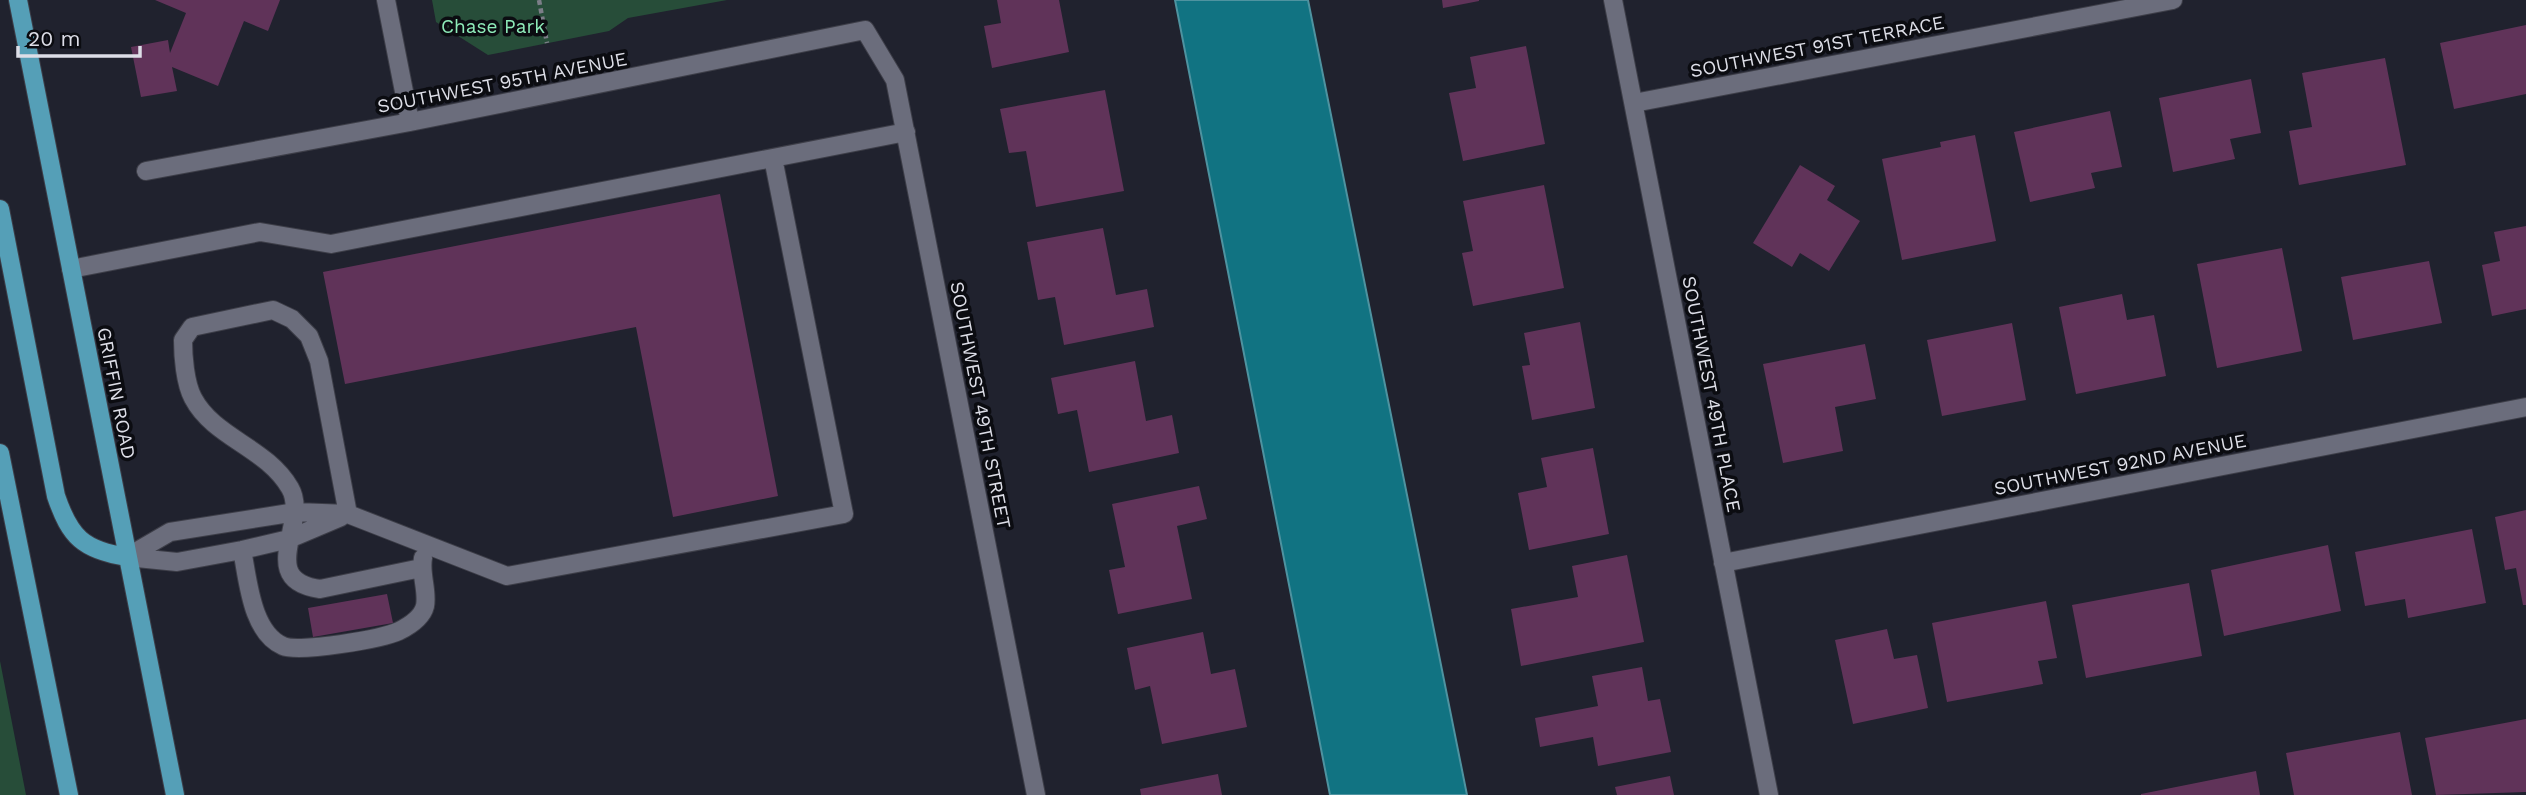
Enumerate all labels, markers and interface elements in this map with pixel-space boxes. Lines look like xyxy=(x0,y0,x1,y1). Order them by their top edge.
street label: SOUTHWEST 91ST TERRACE xyxy=(1688,11,1946,82)
scale bar xyxy=(18,14,140,58)
park label: Chase Park xyxy=(441,15,545,38)
text: 20 m xyxy=(28,26,80,51)
street label: SOUTHWEST 95TH AVENUE xyxy=(375,47,629,118)
street label: SOUTHWEST 49TH PLACE xyxy=(1677,274,1746,514)
street label: SOUTHWEST 49TH STREET xyxy=(945,280,1016,531)
street label: GRIFFIN ROAD xyxy=(92,325,141,461)
street label: SOUTHWEST 92ND AVENUE xyxy=(1992,429,2248,500)

